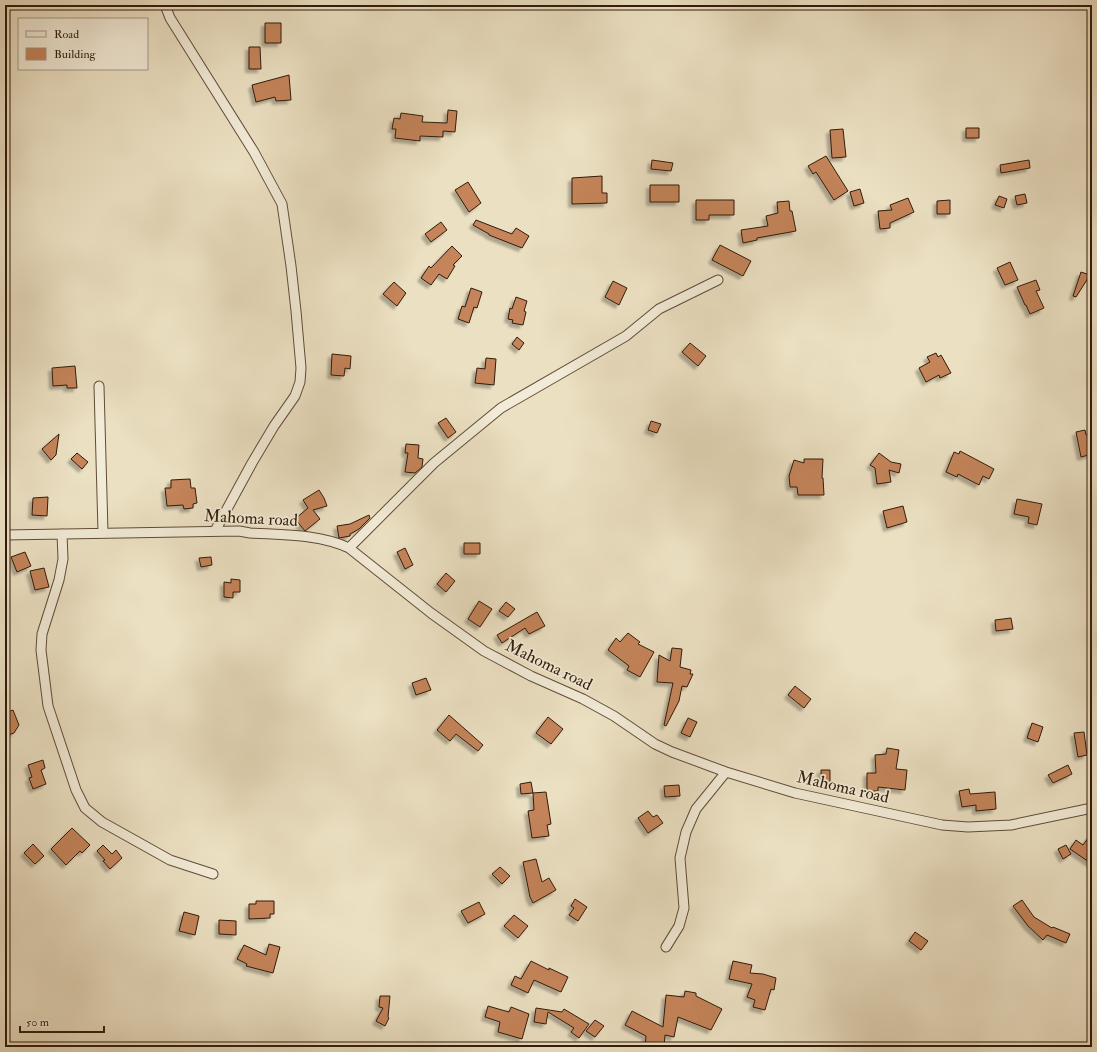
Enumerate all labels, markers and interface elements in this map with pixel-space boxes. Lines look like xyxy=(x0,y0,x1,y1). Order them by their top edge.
legend xyxy=(18,18,148,70)
text: Road xyxy=(54,27,79,42)
text: Building xyxy=(54,47,97,62)
street label: Mahoma road xyxy=(204,505,299,531)
street label: Mahoma road xyxy=(502,635,596,695)
street label: Mahoma road xyxy=(795,766,892,808)
scale bar xyxy=(20,1008,104,1034)
text: 50 m xyxy=(26,1015,50,1030)

